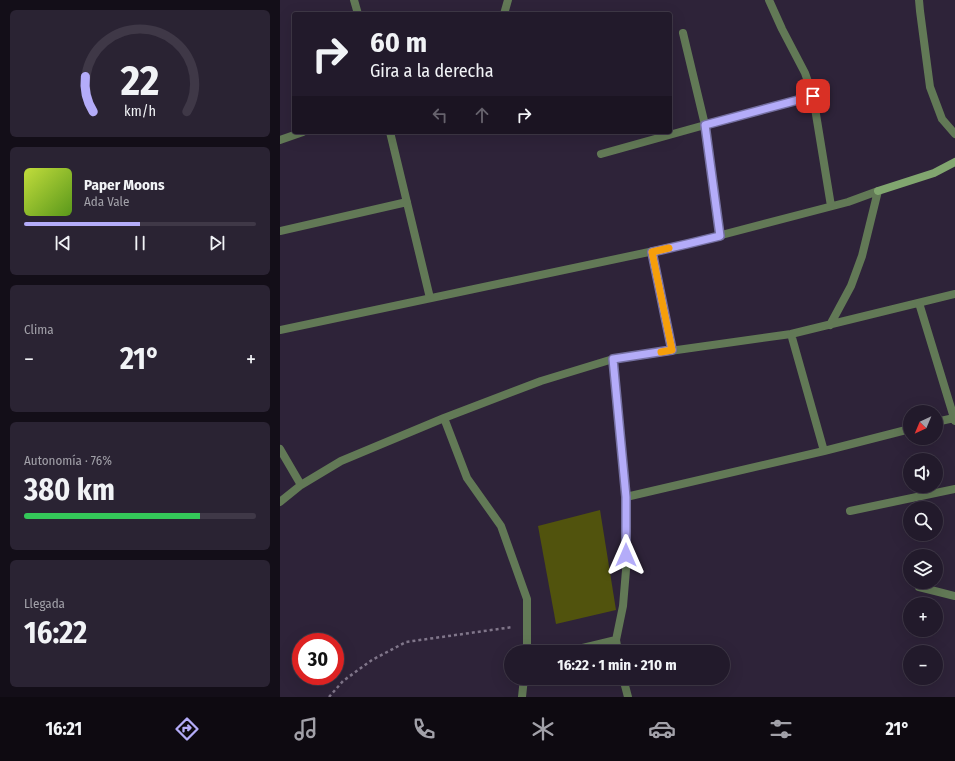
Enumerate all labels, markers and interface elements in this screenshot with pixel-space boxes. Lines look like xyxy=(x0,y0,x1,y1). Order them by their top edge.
text: 60 m xyxy=(370,26,427,59)
icon: right xyxy=(304,28,356,80)
text: 22 xyxy=(120,56,159,106)
text: Gira a la derecha xyxy=(370,60,494,82)
pin xyxy=(796,79,830,113)
icon: arrive xyxy=(802,85,824,107)
text: km/h xyxy=(124,102,156,119)
icon: left xyxy=(429,104,451,126)
icon: ahead xyxy=(471,104,493,126)
icon: right xyxy=(513,104,535,126)
text: Paper Moons xyxy=(84,176,165,194)
text: Ada Vale xyxy=(84,194,129,209)
icon: previous xyxy=(52,232,74,254)
icon: pause xyxy=(129,232,151,254)
icon: next xyxy=(206,232,228,254)
text: Clima xyxy=(24,322,54,337)
text: 21° xyxy=(120,341,160,377)
text: − xyxy=(24,346,34,373)
text: + xyxy=(246,346,256,373)
north arrow xyxy=(903,405,943,445)
map controls xyxy=(903,405,943,685)
text: Autonomía · 76% xyxy=(24,453,112,468)
button: sound xyxy=(903,453,943,493)
text: 380 km xyxy=(24,472,115,508)
button: search xyxy=(903,501,943,541)
position arrow xyxy=(605,534,647,576)
button: layers xyxy=(903,549,943,589)
text: Llegada xyxy=(24,596,65,611)
button: + xyxy=(903,597,943,637)
text: 16:22 xyxy=(24,615,87,651)
speed limit sign: 30 xyxy=(292,633,344,685)
button: − xyxy=(903,645,943,685)
text: 16:22 · 1 min · 210 m xyxy=(557,656,677,674)
icon: directions xyxy=(173,715,201,743)
icon: music xyxy=(292,715,320,743)
icon: phone xyxy=(410,715,438,743)
icon: climate xyxy=(529,715,557,743)
icon: car xyxy=(648,715,676,743)
icon: filters xyxy=(767,715,795,743)
text: 16:21 xyxy=(45,718,82,740)
text: 21° xyxy=(886,718,910,740)

